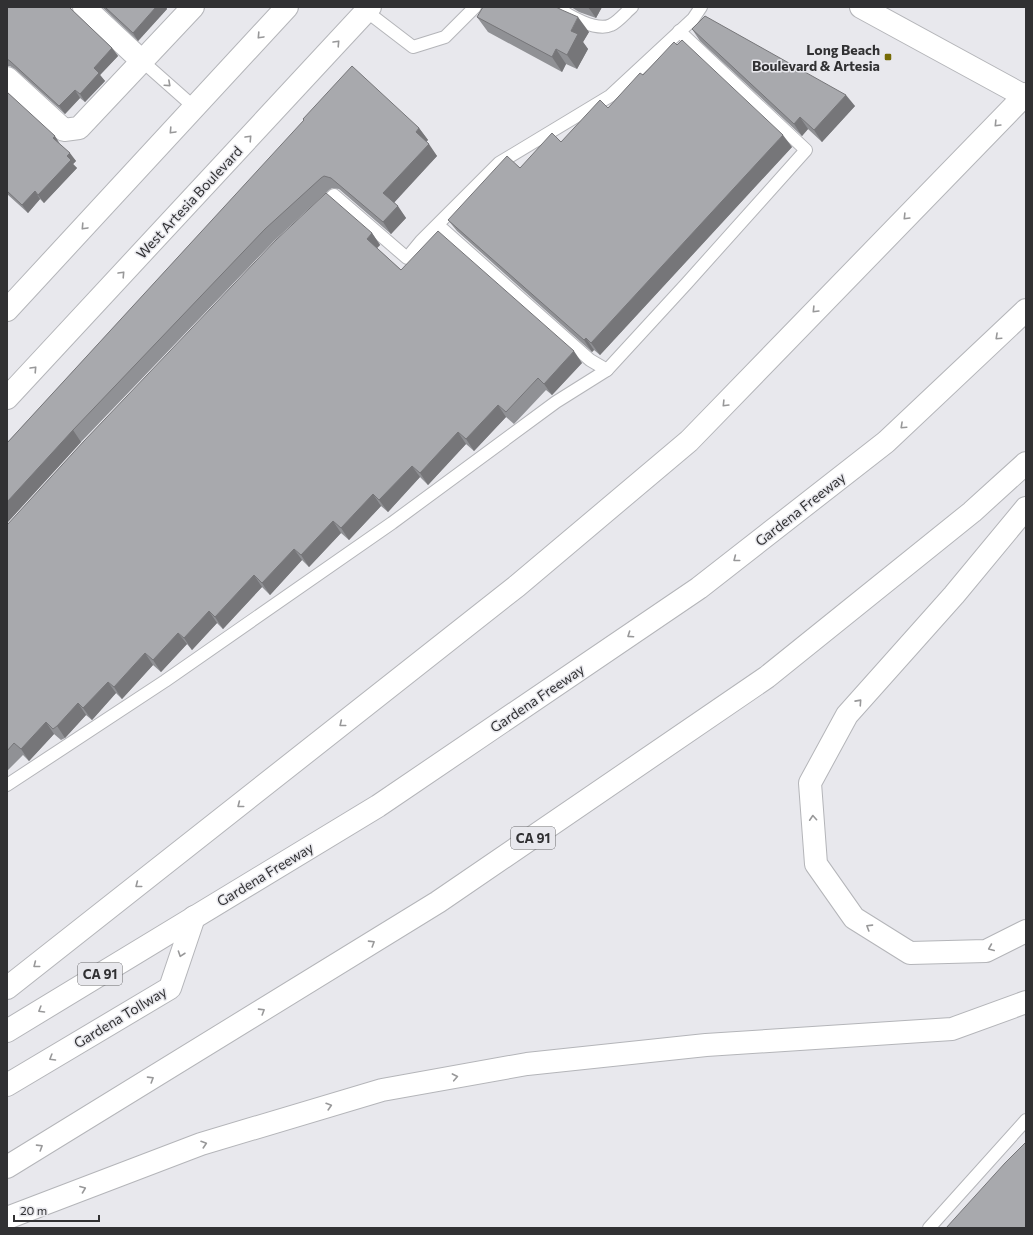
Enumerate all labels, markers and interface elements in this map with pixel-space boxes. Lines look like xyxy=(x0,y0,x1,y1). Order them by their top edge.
one-way arrow xyxy=(258,31,265,38)
one-way arrow xyxy=(332,40,339,47)
place label: Long Beach Boulevard & Artesia xyxy=(752,41,880,74)
marker: Long Beach Boulevard & Artesia xyxy=(883,52,893,62)
one-way arrow xyxy=(163,80,171,87)
one-way arrow xyxy=(994,119,1002,127)
one-way arrow xyxy=(169,126,177,134)
one-way arrow xyxy=(244,135,251,143)
street label: West Artesia Boulevard xyxy=(132,142,246,262)
one-way arrow xyxy=(903,212,911,220)
one-way arrow xyxy=(81,222,89,230)
one-way arrow xyxy=(117,271,125,279)
one-way arrow xyxy=(813,305,820,313)
one-way arrow xyxy=(995,332,1002,339)
one-way arrow xyxy=(29,366,36,374)
one-way arrow xyxy=(722,399,730,407)
one-way arrow xyxy=(900,421,908,429)
street label: Gardena Freeway xyxy=(752,469,848,549)
one-way arrow xyxy=(733,555,740,562)
one-way arrow xyxy=(627,630,634,638)
street label: Gardena Freeway xyxy=(487,660,587,736)
one-way arrow xyxy=(855,699,862,707)
one-way arrow xyxy=(339,719,346,726)
one-way arrow xyxy=(238,800,245,807)
one-way arrow xyxy=(808,815,817,821)
road number: CA 91 xyxy=(511,827,555,849)
street label: Gardena Freeway xyxy=(214,838,316,910)
one-way arrow xyxy=(135,880,142,887)
one-way arrow xyxy=(866,925,873,932)
one-way arrow xyxy=(368,940,375,947)
one-way arrow xyxy=(987,943,995,951)
one-way arrow xyxy=(178,951,186,958)
one-way arrow xyxy=(33,961,40,968)
road number: CA 91 xyxy=(78,963,122,985)
street label: Gardena Tollway xyxy=(71,983,169,1051)
one-way arrow xyxy=(38,1006,45,1013)
one-way arrow xyxy=(258,1008,265,1016)
one-way arrow xyxy=(49,1053,56,1060)
one-way arrow xyxy=(452,1073,459,1082)
one-way arrow xyxy=(147,1076,154,1084)
one-way arrow xyxy=(325,1102,332,1111)
one-way arrow xyxy=(201,1140,208,1149)
one-way arrow xyxy=(36,1144,43,1152)
one-way arrow xyxy=(79,1186,86,1194)
scale bar xyxy=(14,1197,99,1223)
text: 20 m xyxy=(20,1203,47,1217)

